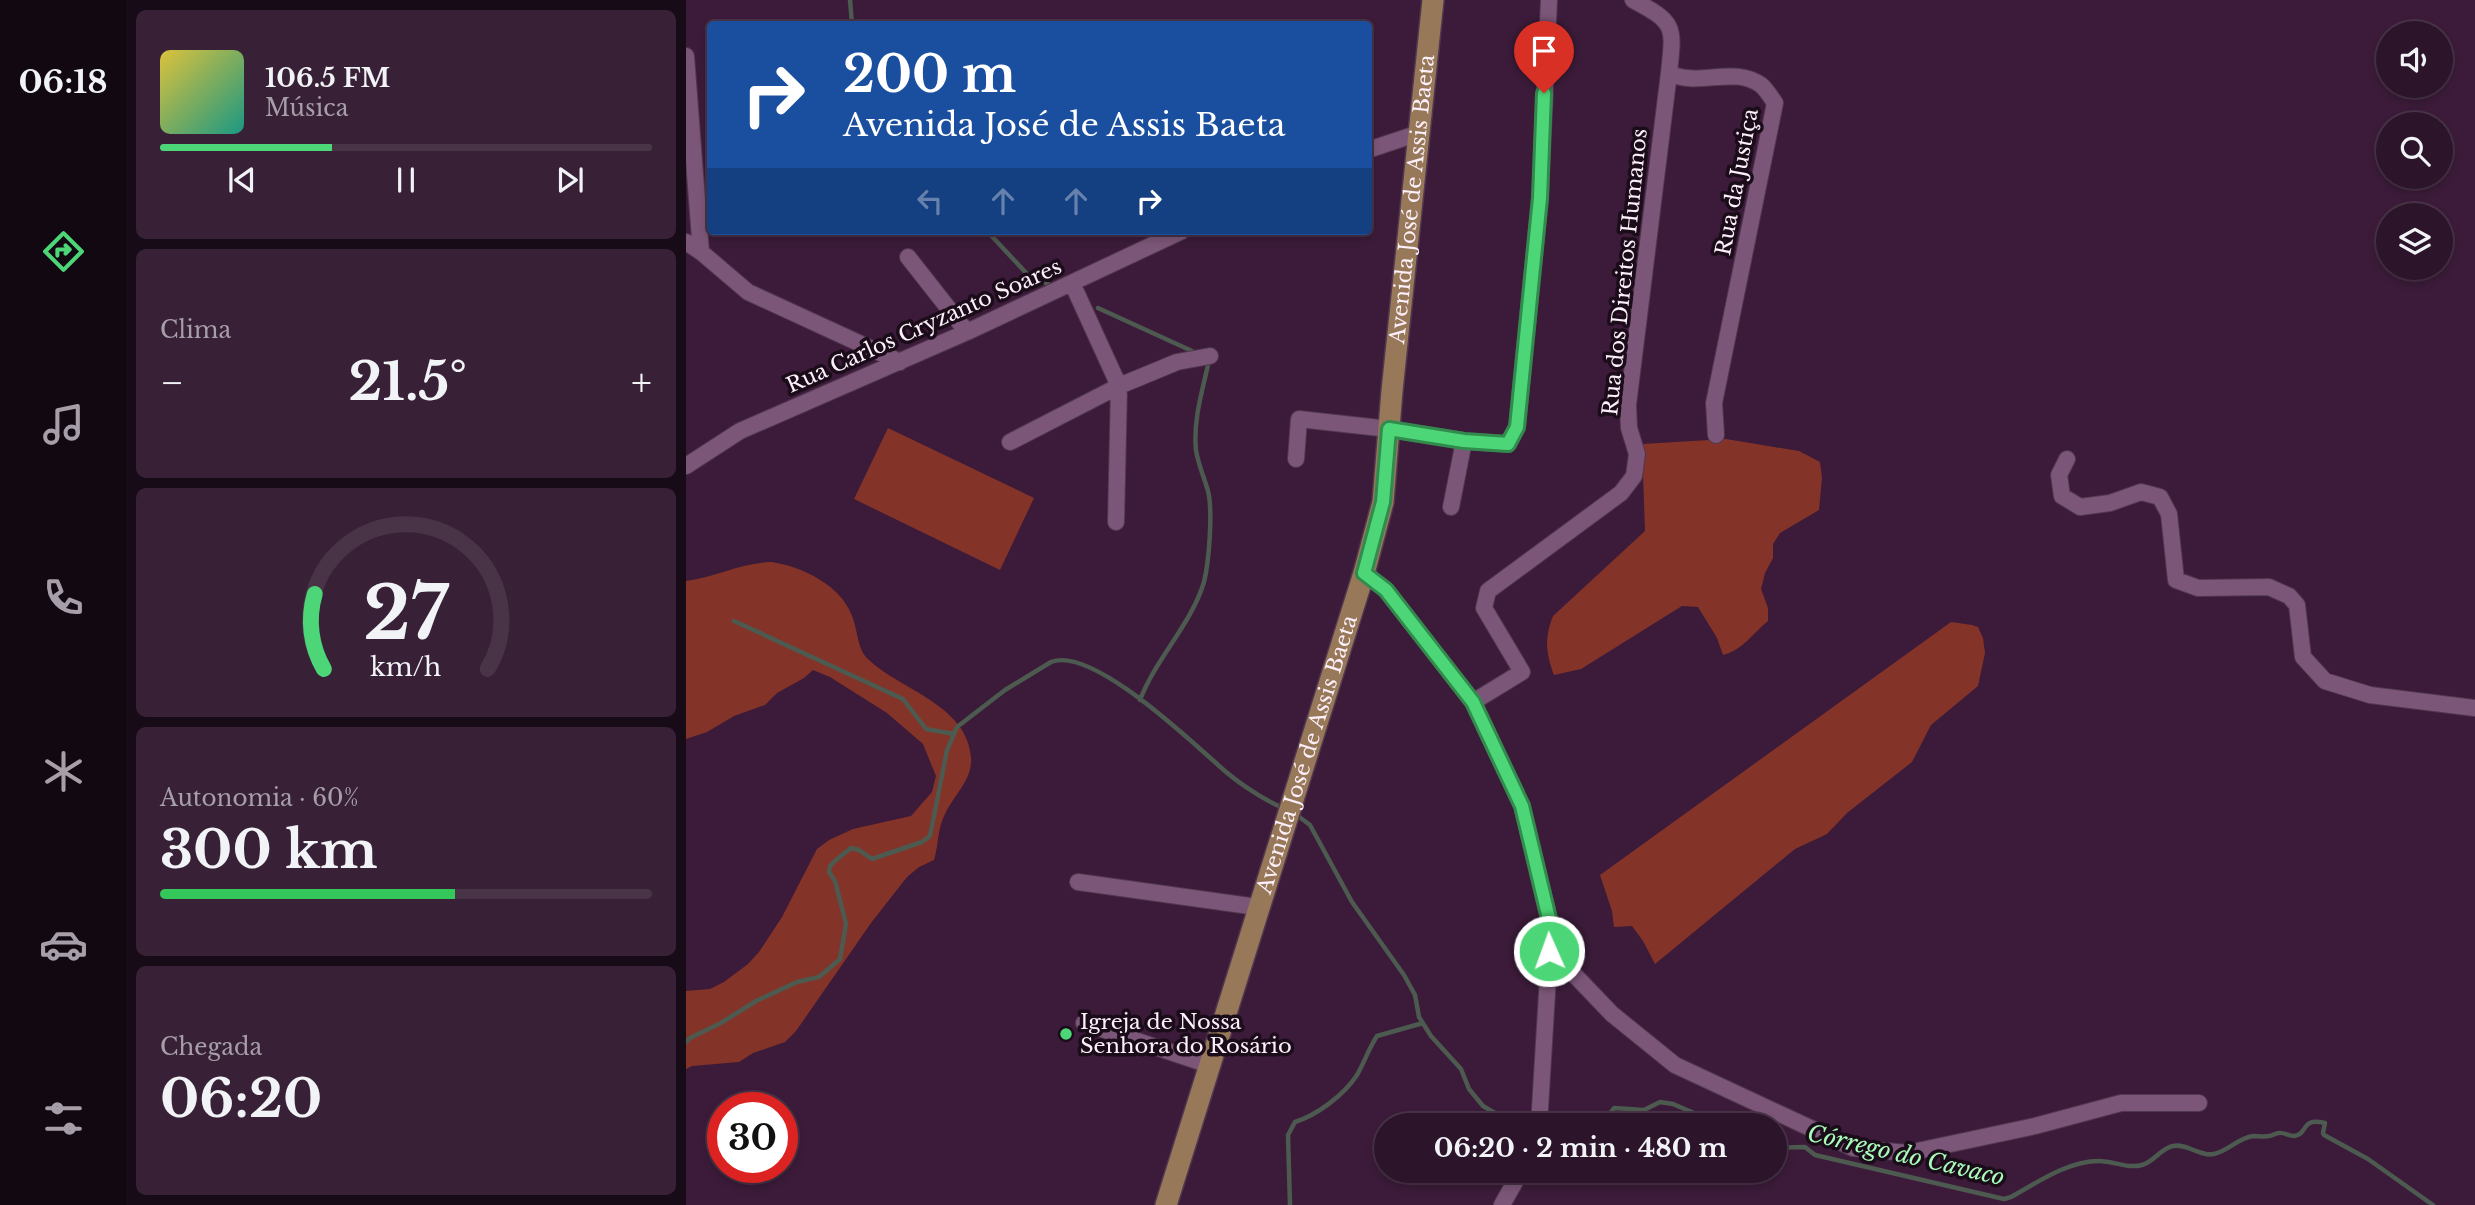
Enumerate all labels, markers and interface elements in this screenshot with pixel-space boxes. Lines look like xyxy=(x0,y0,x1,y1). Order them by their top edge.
pin xyxy=(1514,21,1574,93)
map controls xyxy=(2376,21,2453,280)
button: sound xyxy=(2376,21,2453,98)
icon: arrive xyxy=(1525,32,1563,70)
text: 200 m xyxy=(843,44,1016,105)
icon: right xyxy=(728,49,819,140)
street label: Avenida José de Assis Baeta xyxy=(1384,53,1440,346)
text: 06:18 xyxy=(18,62,108,102)
text: 106.5 FM xyxy=(265,62,390,94)
text: Música xyxy=(265,94,348,122)
text: Avenida José de Assis Baeta xyxy=(843,105,1286,145)
street label: Rua da Justiça xyxy=(1710,106,1764,258)
button: search xyxy=(2376,112,2453,189)
street label: Rua dos Direitos Humanos xyxy=(1597,127,1653,417)
icon: previous xyxy=(223,161,261,199)
icon: pause xyxy=(387,161,425,199)
icon: next xyxy=(551,161,589,199)
icon: left xyxy=(911,182,949,220)
icon: ahead xyxy=(984,182,1022,220)
icon: ahead xyxy=(1057,182,1095,220)
icon: right xyxy=(1130,182,1168,220)
button: layers xyxy=(2376,203,2453,280)
icon: directions xyxy=(39,227,88,276)
street label: Rua Carlos Cryzanto Soares xyxy=(782,253,1066,399)
text: Clima xyxy=(160,316,231,344)
text: 21.5° xyxy=(348,350,467,414)
text: − xyxy=(160,359,184,406)
text: + xyxy=(631,359,652,406)
icon: music xyxy=(39,400,88,449)
text: 27 xyxy=(364,568,450,659)
icon: phone xyxy=(39,573,88,622)
street label: Avenida José de Assis Baeta xyxy=(1251,612,1363,898)
text: km/h xyxy=(371,651,441,682)
icon: climate xyxy=(39,747,88,796)
text: Autonomia · 60% xyxy=(160,784,359,812)
text: 300 km xyxy=(160,818,378,882)
position arrow xyxy=(1512,914,1586,988)
icon: car xyxy=(39,920,88,969)
place label: Igreja de Nossa Senhora do Rosário xyxy=(1080,1009,1292,1059)
marker: Igreja de Nossa Senhora do Rosário xyxy=(1058,1026,1074,1042)
text: Chegada xyxy=(160,1033,262,1061)
text: 06:20 xyxy=(160,1067,322,1131)
speed limit sign: 30 xyxy=(707,1092,798,1183)
icon: filters xyxy=(39,1094,88,1143)
water label: Córrego do Cavaco xyxy=(1805,1119,2007,1191)
text: 06:20 · 2 min · 480 m xyxy=(1434,1132,1727,1164)

